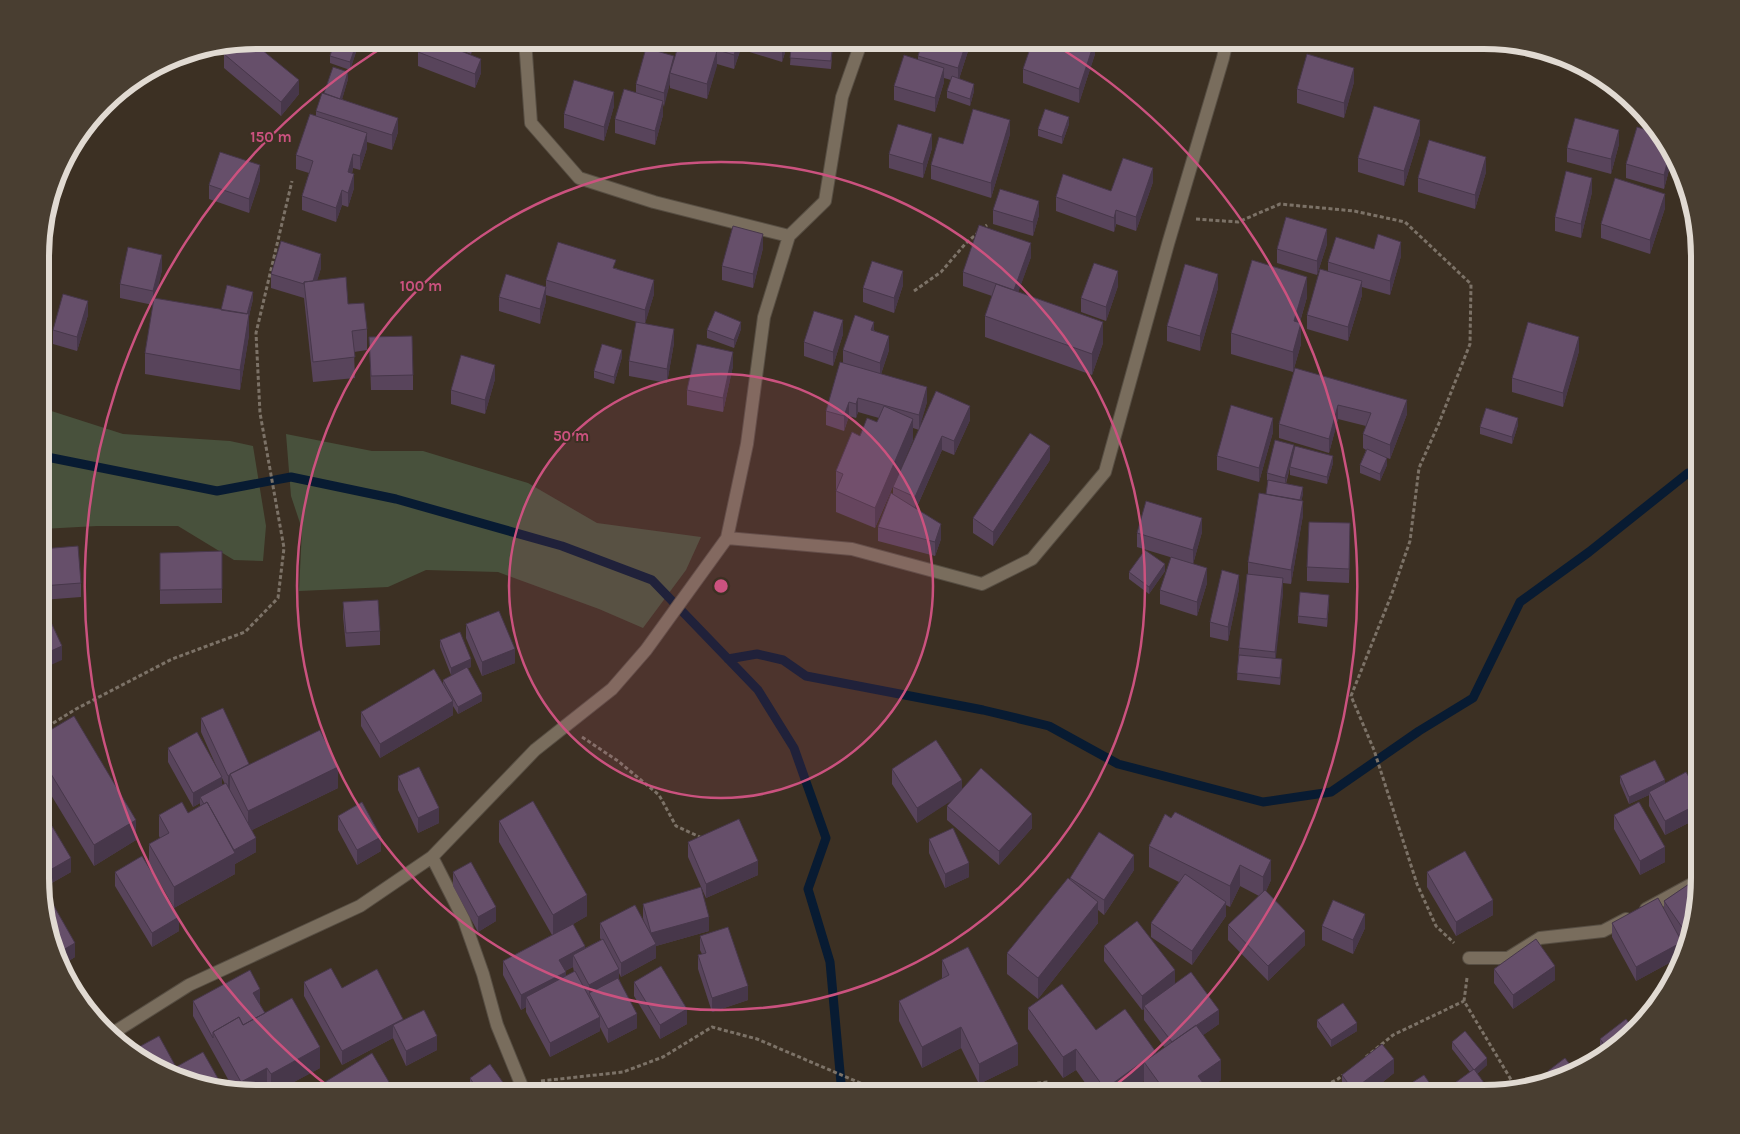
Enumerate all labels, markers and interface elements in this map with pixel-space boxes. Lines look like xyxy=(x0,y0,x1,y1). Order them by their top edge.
text: 150 m xyxy=(250,128,292,146)
text: 100 m xyxy=(400,277,442,295)
text: 50 m xyxy=(553,427,589,445)
centre of rings xyxy=(712,577,730,595)

